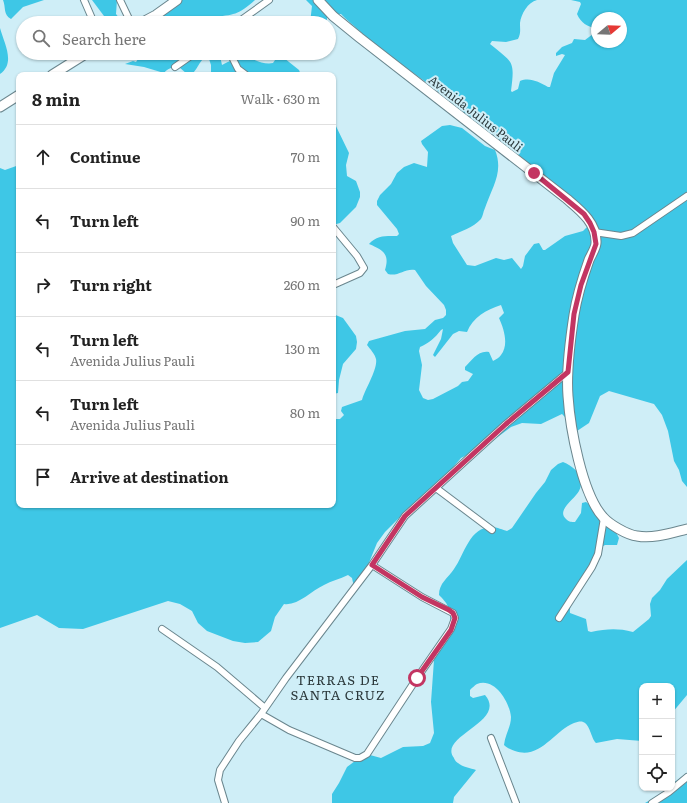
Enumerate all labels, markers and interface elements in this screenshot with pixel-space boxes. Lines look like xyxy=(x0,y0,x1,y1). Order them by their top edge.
north arrow xyxy=(591,12,627,48)
search box xyxy=(16,16,336,60)
icon: search xyxy=(30,27,52,49)
text: Search here xyxy=(62,27,146,50)
street label: Avenida Julius Pauli xyxy=(425,70,527,156)
text: 8 min xyxy=(32,86,80,111)
text: Walk · 630 m xyxy=(240,89,320,108)
text: Continue xyxy=(70,145,140,168)
icon: ahead xyxy=(32,146,54,168)
text: 70 m xyxy=(291,147,320,166)
route end xyxy=(525,164,543,182)
text: Turn left xyxy=(70,209,139,232)
icon: left xyxy=(32,210,54,232)
text: 90 m xyxy=(290,211,320,230)
text: Turn right xyxy=(70,273,152,296)
icon: right xyxy=(32,274,54,296)
text: 260 m xyxy=(284,275,320,294)
text: Turn left xyxy=(70,328,139,351)
icon: left xyxy=(32,338,54,360)
text: 130 m xyxy=(285,339,320,358)
text: Avenida Julius Pauli xyxy=(70,351,195,370)
text: Turn left xyxy=(70,392,139,415)
icon: left xyxy=(32,402,54,424)
text: 80 m xyxy=(290,403,320,422)
text: Avenida Julius Pauli xyxy=(70,415,195,434)
text: Arrive at destination xyxy=(70,465,229,488)
icon: arrive xyxy=(32,466,54,488)
route start xyxy=(408,669,426,687)
district label: TERRAS DE SANTA CRUZ xyxy=(290,670,386,704)
map controls xyxy=(639,683,675,791)
button: + xyxy=(639,683,675,719)
button: − xyxy=(639,719,675,755)
button: locate xyxy=(639,755,675,791)

